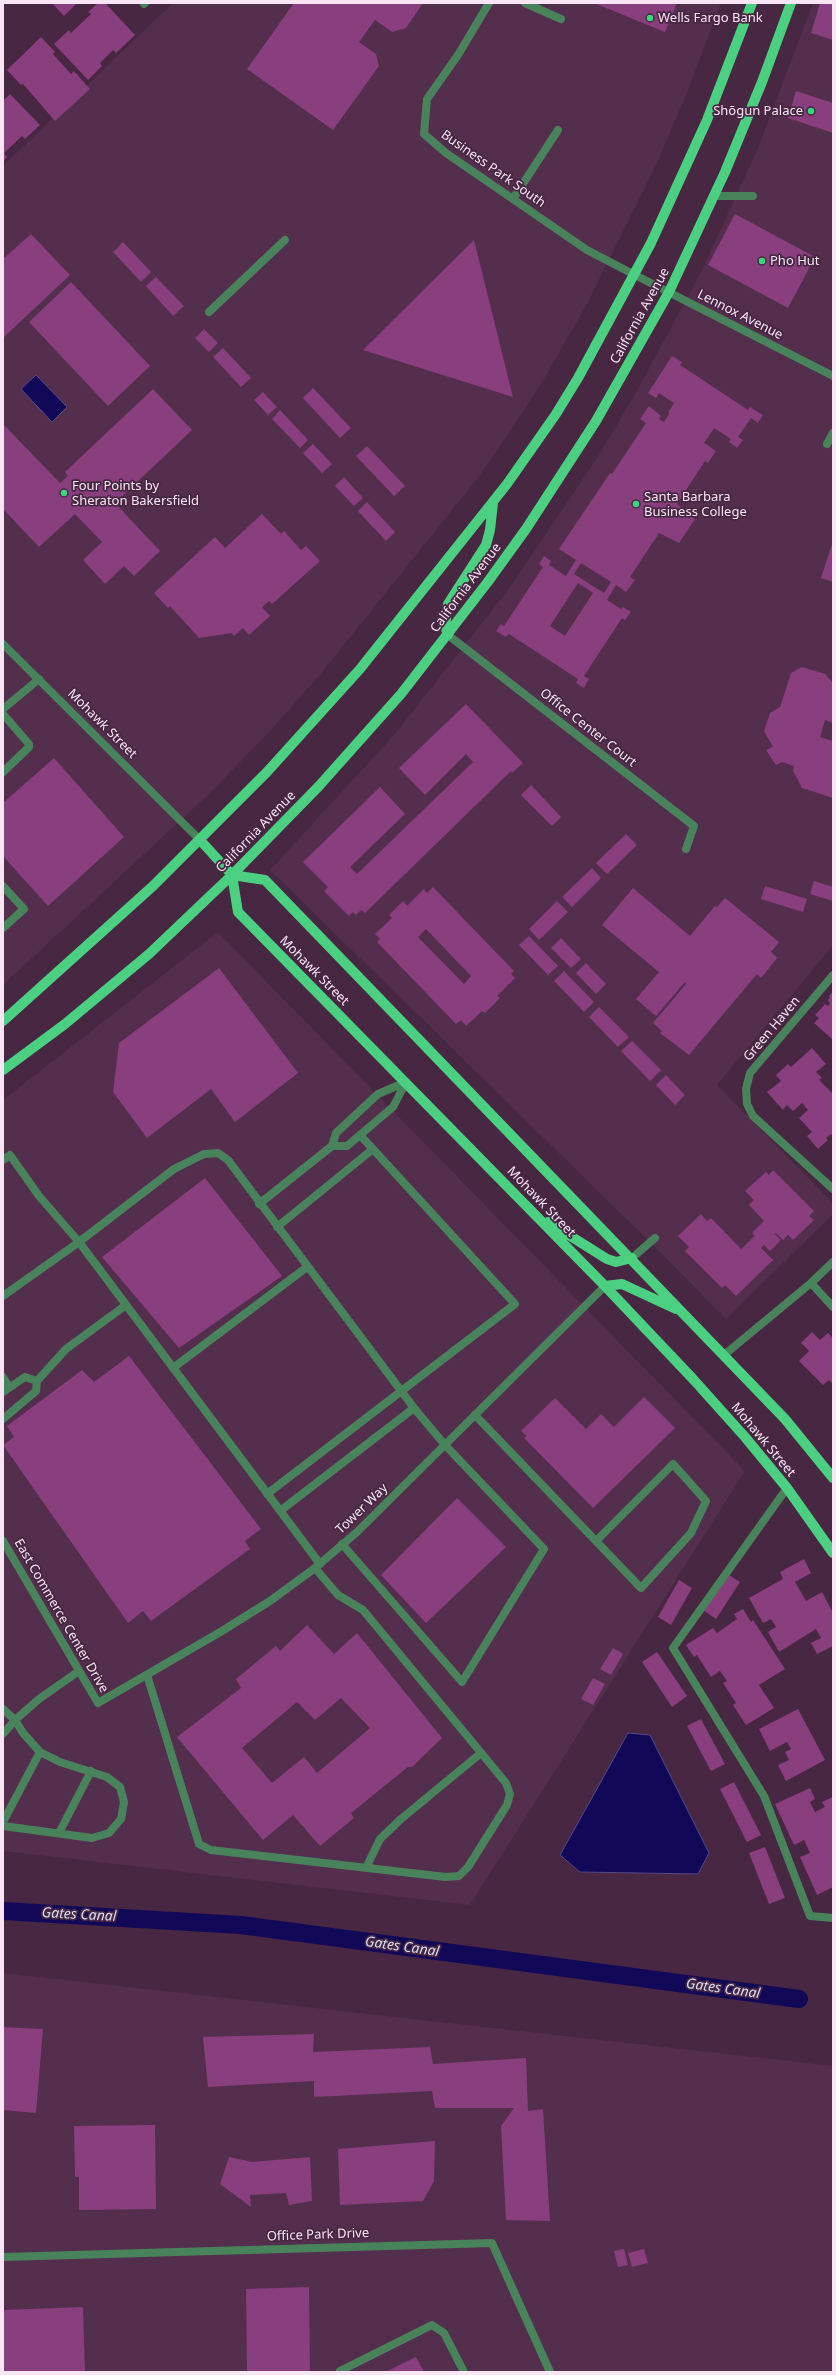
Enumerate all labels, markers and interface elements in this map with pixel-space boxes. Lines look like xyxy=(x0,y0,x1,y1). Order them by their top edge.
place label: Wells Fargo Bank xyxy=(658,10,763,26)
marker: Wells Fargo Bank xyxy=(645,13,655,23)
place label: Shōgun Palace xyxy=(713,103,803,119)
marker: Shōgun Palace xyxy=(806,106,816,116)
street label: Business Park South xyxy=(438,127,548,211)
place label: Pho Hut xyxy=(770,253,820,269)
marker: Pho Hut xyxy=(757,256,767,266)
street label: California Avenue xyxy=(607,265,673,367)
street label: Lennox Avenue xyxy=(695,287,785,343)
place label: Four Points by Sheraton Bakersfield xyxy=(72,478,199,509)
marker: Four Points by Sheraton Bakersfield xyxy=(59,488,69,498)
place label: Santa Barbara Business College xyxy=(644,489,747,520)
marker: Santa Barbara Business College xyxy=(631,499,641,509)
street label: California Avenue xyxy=(427,540,505,636)
street label: Mohawk Street xyxy=(64,686,140,762)
street label: Office Center Court xyxy=(537,686,639,770)
street label: California Avenue xyxy=(213,788,299,876)
street label: Mohawk Street xyxy=(276,933,352,1009)
street label: Green Haven xyxy=(740,994,804,1064)
street label: Mohawk Street xyxy=(503,1164,579,1240)
street label: Mohawk Street xyxy=(728,1400,798,1480)
street label: Tower Way xyxy=(333,1480,391,1538)
street label: East Commerce Center Drive xyxy=(10,1536,112,1696)
water label: Gates Canal xyxy=(41,1905,117,1925)
water label: Gates Canal xyxy=(364,1933,440,1961)
water label: Gates Canal xyxy=(685,1975,761,2003)
street label: Office Park Drive xyxy=(267,2225,369,2245)

